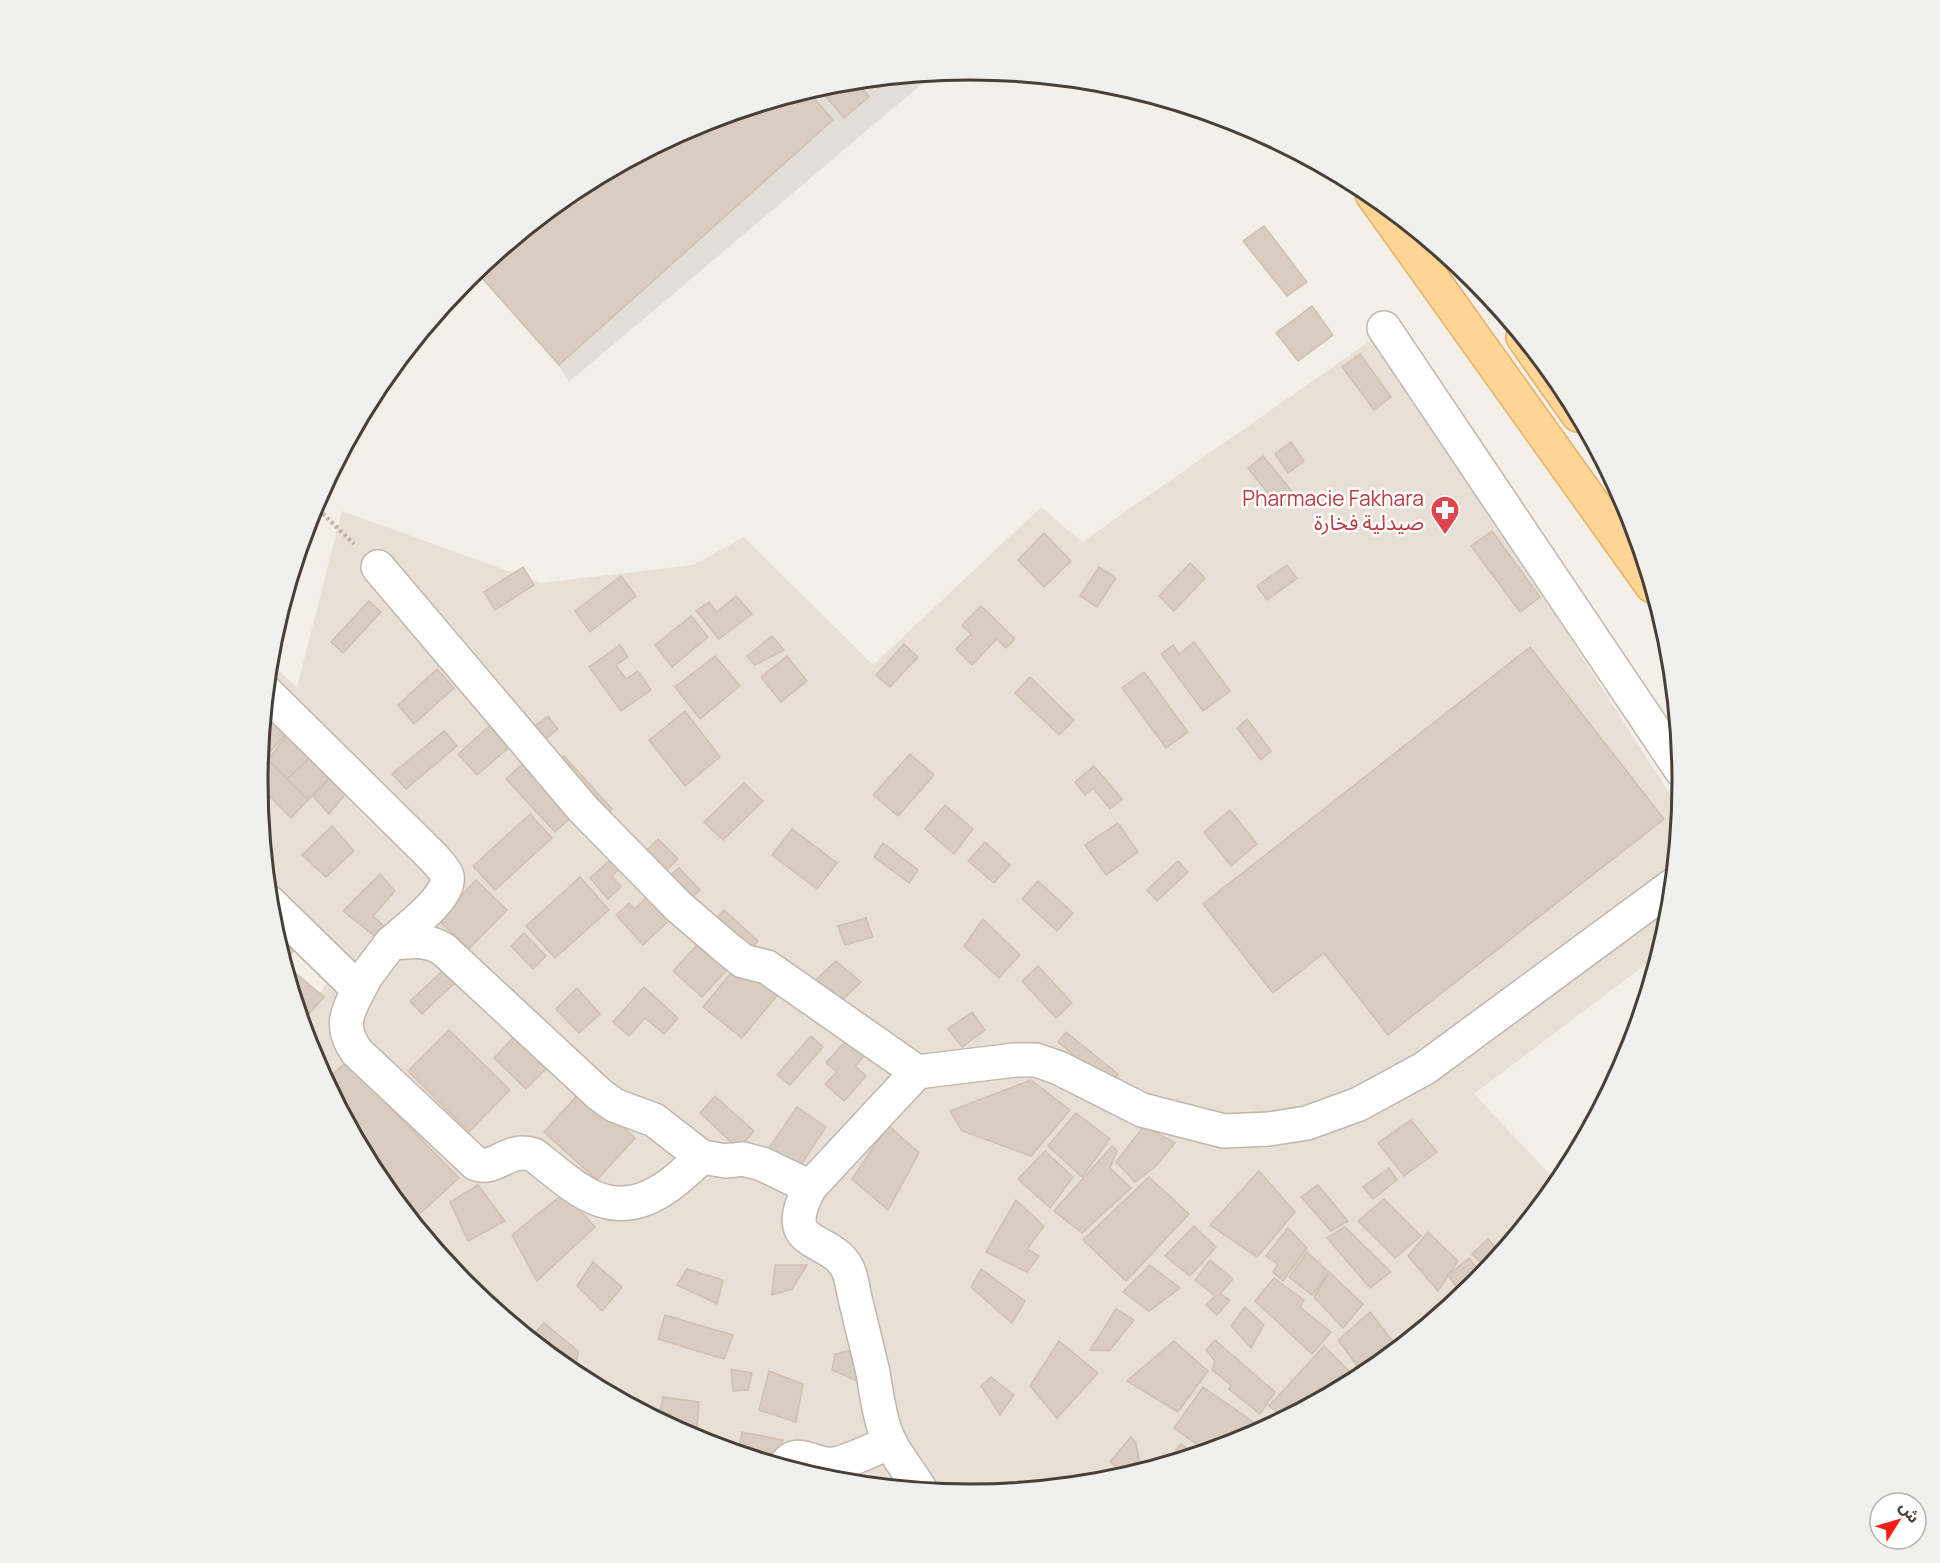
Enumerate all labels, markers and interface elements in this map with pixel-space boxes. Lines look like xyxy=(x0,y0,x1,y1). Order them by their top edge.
place label: Pharmacie Fakhara صيدلية فخارة xyxy=(1242,484,1424,536)
pharmacy icon: Pharmacie Fakhara صيدلية فخارة xyxy=(1429,494,1461,536)
north arrow xyxy=(1868,1491,1928,1551)
text: ش xyxy=(1895,1497,1925,1527)

